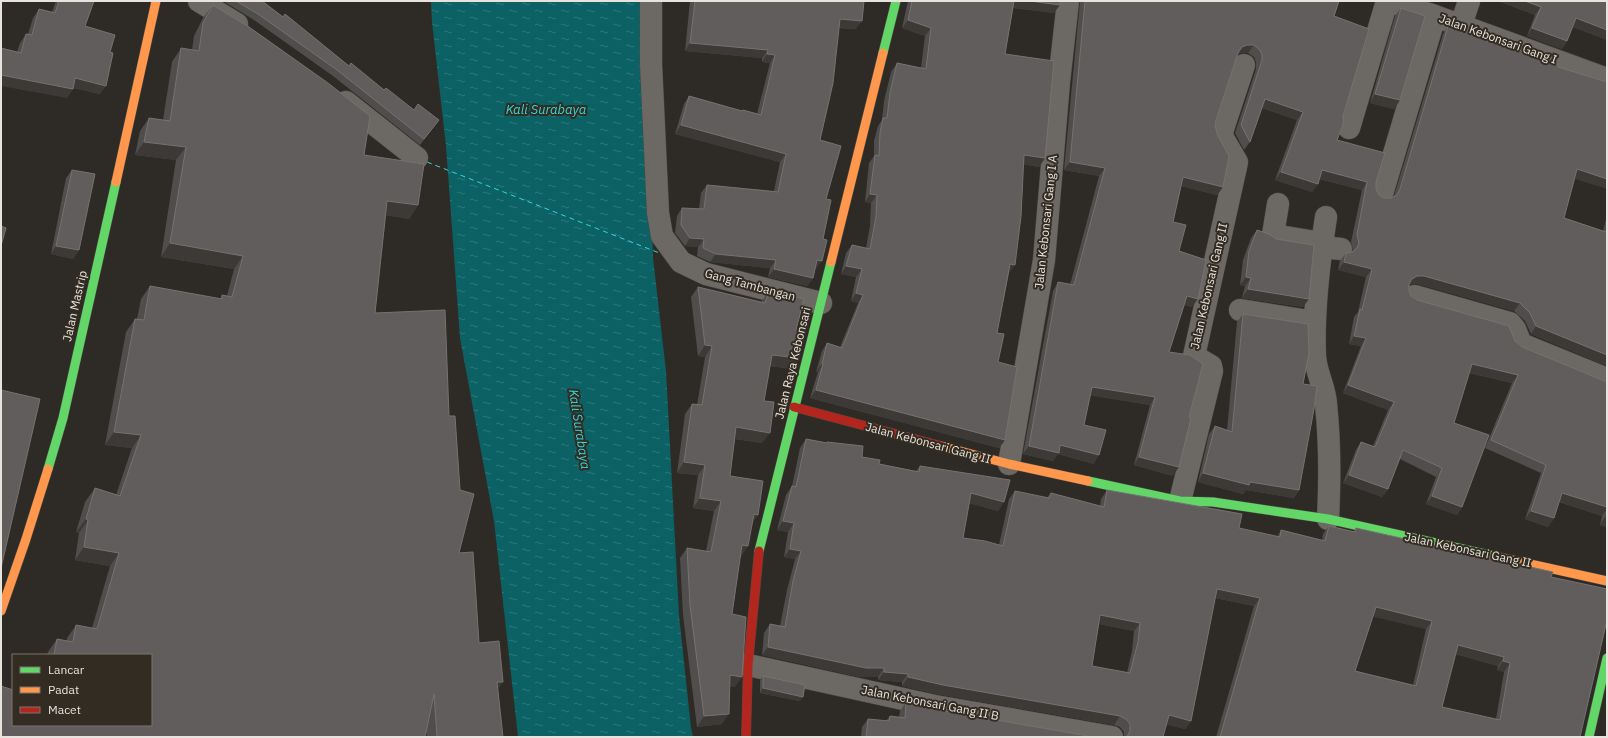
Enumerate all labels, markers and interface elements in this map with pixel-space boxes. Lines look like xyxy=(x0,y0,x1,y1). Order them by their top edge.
street label: Jalan Kebonsari Gang I xyxy=(1437,10,1559,67)
water label: Kali Surabaya xyxy=(506,101,586,118)
street label: Jalan Kebonsari Gang I A xyxy=(1031,154,1060,290)
street label: Jalan Kebonsari Gang II xyxy=(1187,221,1230,350)
street label: Gang Tambangan xyxy=(703,265,797,304)
street label: Jalan Mastrip xyxy=(59,269,90,343)
street label: Jalan Raya Kebonsari xyxy=(771,305,814,420)
water label: Kali Surabaya xyxy=(565,388,594,470)
street label: Jalan Kebonsari Gang II xyxy=(864,419,993,467)
street label: Jalan Kebonsari Gang II xyxy=(1403,529,1533,570)
legend xyxy=(12,654,152,726)
text: Lancar xyxy=(48,662,85,677)
text: Padat xyxy=(48,682,79,697)
street label: Jalan Kebonsari Gang II B xyxy=(860,682,1000,723)
text: Macet xyxy=(48,702,81,717)

